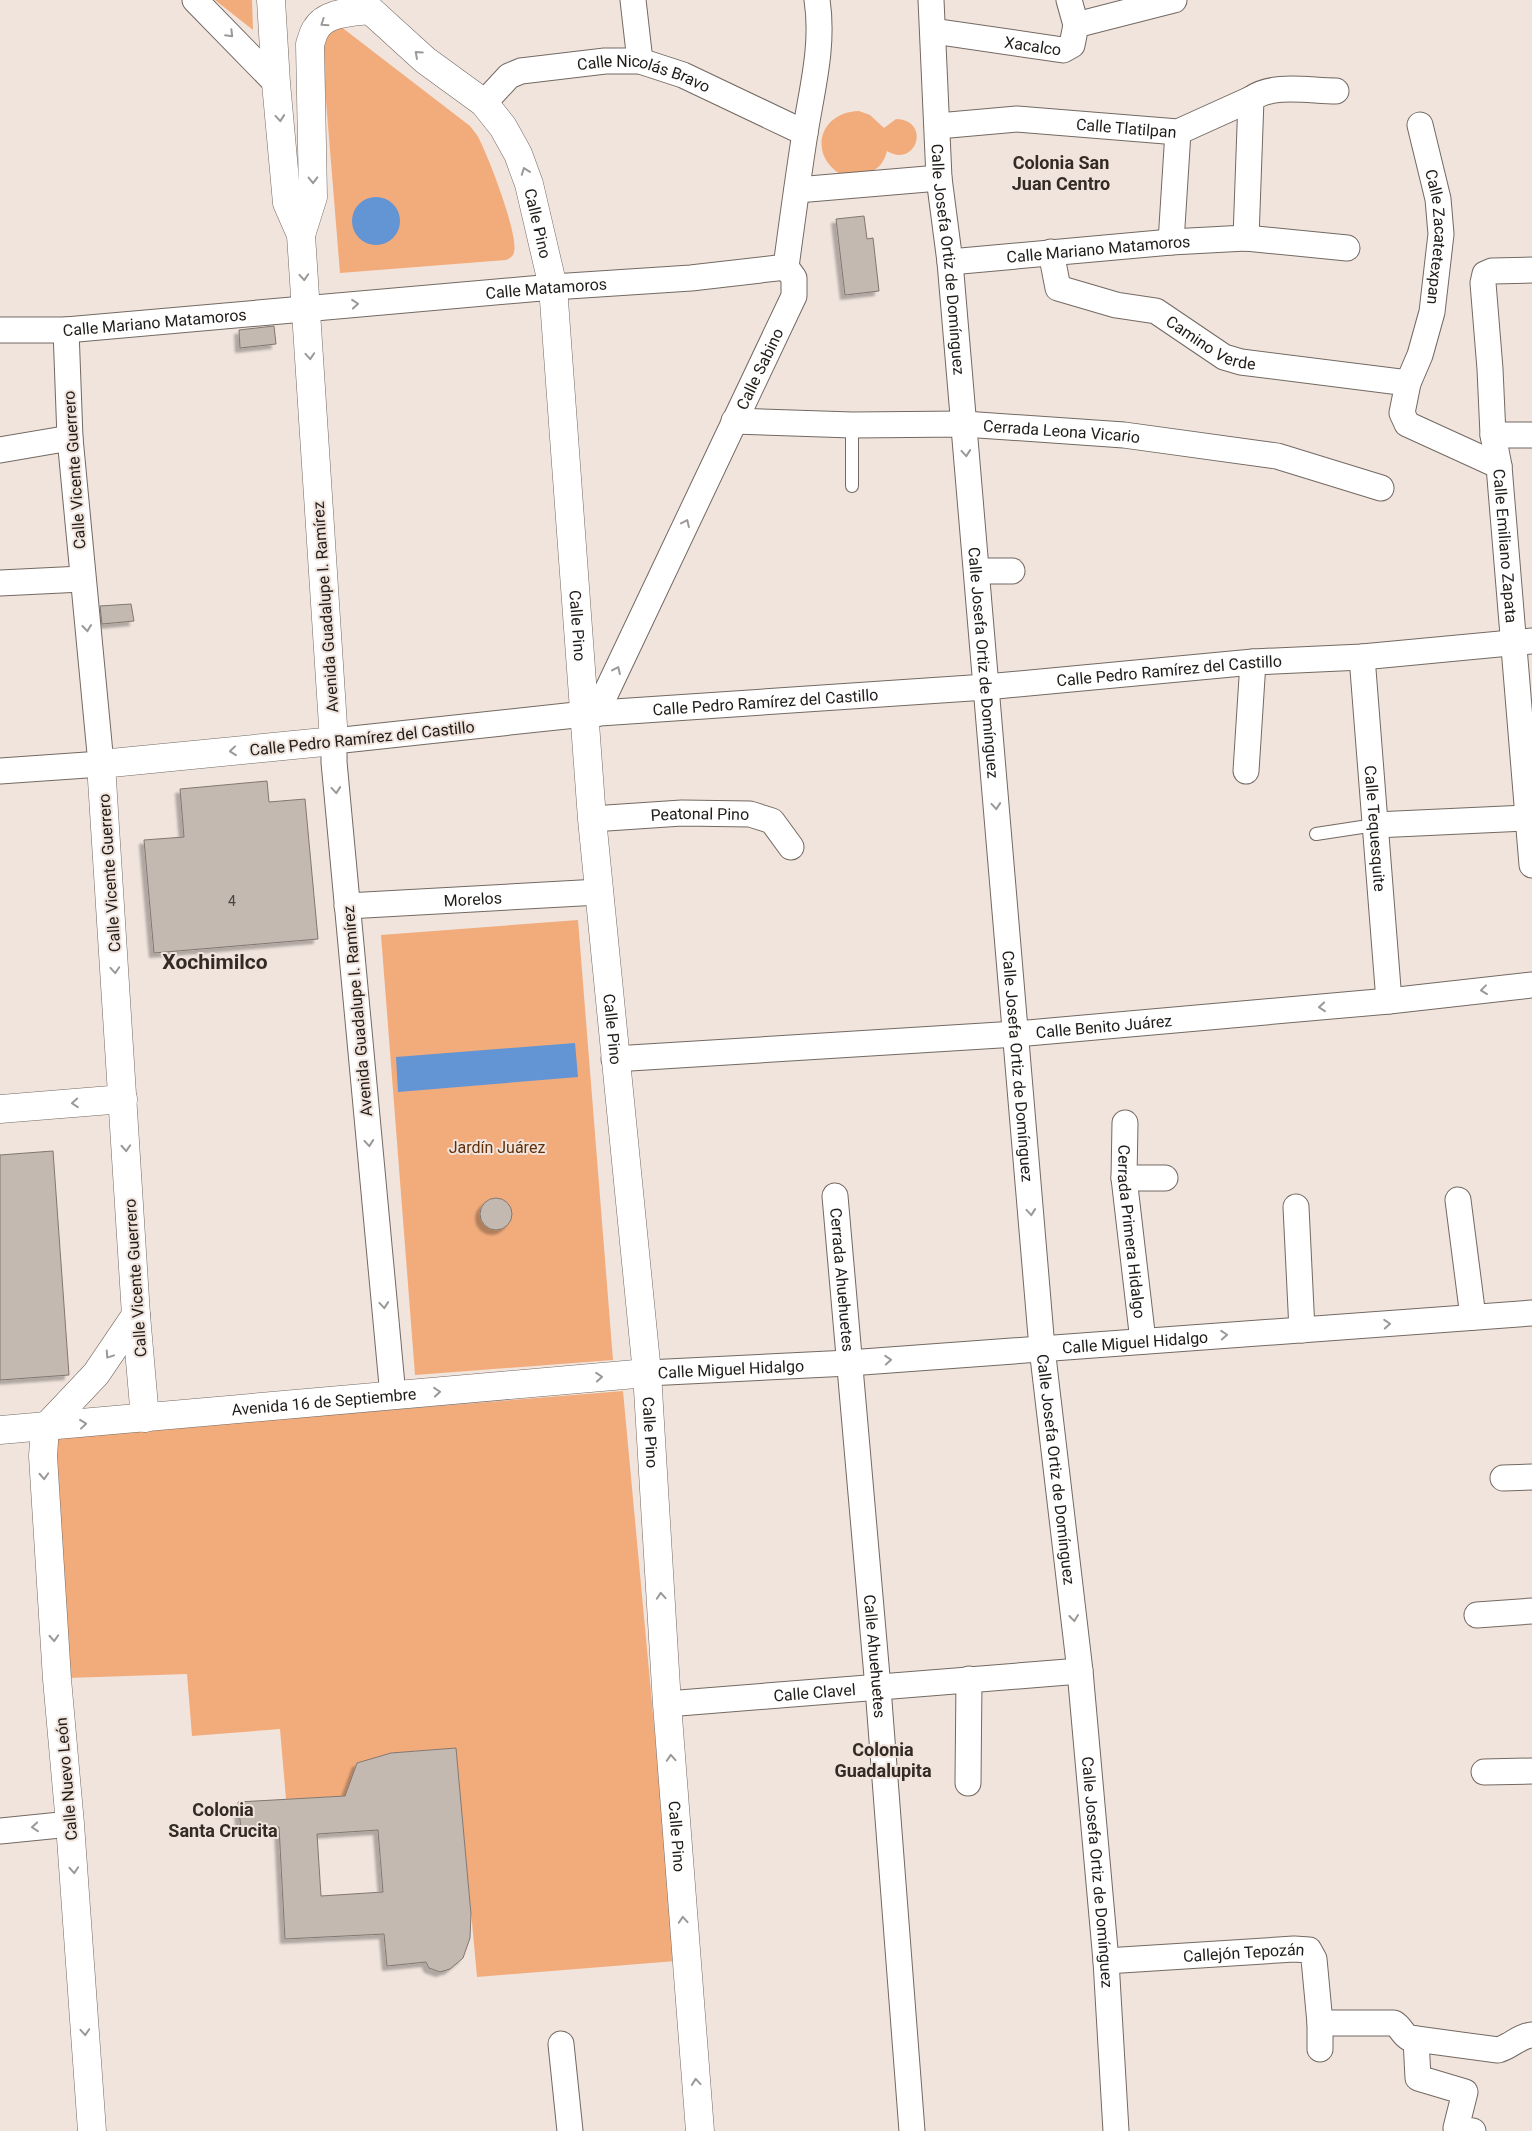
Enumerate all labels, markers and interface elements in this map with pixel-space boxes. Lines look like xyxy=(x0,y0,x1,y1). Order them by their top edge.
one-way arrow xyxy=(320,17,330,26)
one-way arrow xyxy=(224,28,233,37)
street label: Xacalco xyxy=(1003,33,1063,60)
one-way arrow xyxy=(415,50,424,59)
street label: Calle Nicolás Bravo xyxy=(576,52,713,97)
one-way arrow xyxy=(274,115,285,123)
street label: Calle Tlatilpan xyxy=(1075,115,1177,142)
street label: Calle Josefa Ortiz de Domínguez xyxy=(927,143,969,376)
district label: Colonia San Juan Centro xyxy=(1012,152,1110,194)
street label: Calle Zacatetexpan xyxy=(1421,167,1450,306)
one-way arrow xyxy=(521,168,531,176)
one-way arrow xyxy=(308,176,318,184)
street label: Calle Pino xyxy=(520,187,555,260)
street label: Calle Mariano Matamoros xyxy=(1006,232,1191,267)
one-way arrow xyxy=(299,274,310,282)
street label: Calle Matamoros xyxy=(485,275,608,303)
one-way arrow xyxy=(352,298,360,309)
street label: Calle Mariano Matamoros xyxy=(62,305,247,340)
street label: Camino Verde xyxy=(1162,312,1257,374)
street label: Calle Sabino xyxy=(732,325,787,413)
one-way arrow xyxy=(304,352,315,360)
street label: Calle Vicente Guerrero xyxy=(59,390,90,550)
street label: Cerrada Leona Vicario xyxy=(983,416,1141,447)
one-way arrow xyxy=(961,449,972,457)
street label: Calle Emiliano Zapata xyxy=(1489,468,1521,624)
street label: Avenida Guadalupe I. Ramírez xyxy=(309,501,342,713)
one-way arrow xyxy=(680,519,690,528)
street label: Calle Josefa Ortiz de Domínguez xyxy=(964,546,1003,779)
street label: Calle Pino xyxy=(565,589,589,662)
one-way arrow xyxy=(81,624,92,632)
street label: Calle Pedro Ramírez del Castillo xyxy=(1056,652,1282,690)
one-way arrow xyxy=(610,666,620,675)
street label: Calle Pedro Ramírez del Castillo xyxy=(652,685,879,719)
street label: Calle Pedro Ramírez del Castillo xyxy=(249,717,476,760)
one-way arrow xyxy=(229,745,237,756)
street label: Calle Tequesquite xyxy=(1361,765,1389,892)
one-way arrow xyxy=(330,786,341,794)
street label: Calle Vicente Guerrero xyxy=(94,793,125,953)
one-way arrow xyxy=(991,803,1002,811)
street label: Peatonal Pino xyxy=(650,804,749,825)
street label: Morelos xyxy=(443,888,502,911)
house number: 4 xyxy=(228,893,236,909)
street label: Avenida Guadalupe I. Ramírez xyxy=(339,905,376,1117)
district label: Xochimilco xyxy=(162,950,268,974)
street label: Calle Josefa Ortiz de Domínguez xyxy=(998,950,1037,1183)
one-way arrow xyxy=(109,966,120,974)
one-way arrow xyxy=(1479,984,1487,995)
street label: Calle Pino xyxy=(599,993,625,1066)
one-way arrow xyxy=(1318,1001,1326,1012)
street label: Calle Benito Juárez xyxy=(1035,1011,1173,1042)
one-way arrow xyxy=(71,1097,79,1108)
park label: Jardín Juárez xyxy=(449,1138,545,1157)
one-way arrow xyxy=(363,1140,374,1148)
one-way arrow xyxy=(121,1144,132,1152)
street label: Cerrada Primera Hidalgo xyxy=(1114,1145,1149,1319)
street label: Calle Vicente Guerrero xyxy=(120,1198,151,1358)
street label: Cerrada Ahuehuetes xyxy=(826,1207,858,1353)
one-way arrow xyxy=(1025,1209,1036,1217)
one-way arrow xyxy=(379,1301,390,1309)
one-way arrow xyxy=(1383,1318,1391,1329)
street label: Calle Miguel Hidalgo xyxy=(1061,1328,1209,1357)
one-way arrow xyxy=(1221,1330,1229,1341)
one-way arrow xyxy=(106,1349,115,1359)
street label: Calle Josefa Ortiz de Domínguez xyxy=(1033,1353,1079,1586)
one-way arrow xyxy=(884,1354,892,1365)
street label: Calle Miguel Hidalgo xyxy=(657,1356,805,1382)
one-way arrow xyxy=(595,1372,603,1383)
street label: Avenida 16 de Septiembre xyxy=(231,1384,417,1420)
one-way arrow xyxy=(433,1387,441,1398)
street label: Calle Pino xyxy=(638,1396,662,1469)
one-way arrow xyxy=(80,1419,88,1430)
one-way arrow xyxy=(39,1473,50,1481)
one-way arrow xyxy=(655,1592,666,1600)
street label: Calle Ahuehuetes xyxy=(860,1594,889,1719)
one-way arrow xyxy=(1068,1614,1079,1622)
one-way arrow xyxy=(49,1635,60,1643)
street label: Calle Clavel xyxy=(773,1680,856,1705)
street label: Calle Nuevo León xyxy=(52,1716,81,1841)
district label: Colonia Guadalupita xyxy=(834,1739,932,1781)
one-way arrow xyxy=(666,1754,677,1762)
street label: Calle Josefa Ortiz de Domínguez xyxy=(1078,1756,1117,1989)
district label: Colonia Santa Crucita xyxy=(168,1799,278,1841)
street label: Calle Pino xyxy=(665,1800,689,1873)
one-way arrow xyxy=(31,1822,39,1833)
one-way arrow xyxy=(68,1866,79,1874)
one-way arrow xyxy=(678,1916,689,1924)
street label: Callejón Tepozán xyxy=(1182,1940,1305,1966)
one-way arrow xyxy=(79,2028,90,2036)
one-way arrow xyxy=(690,2078,701,2086)

